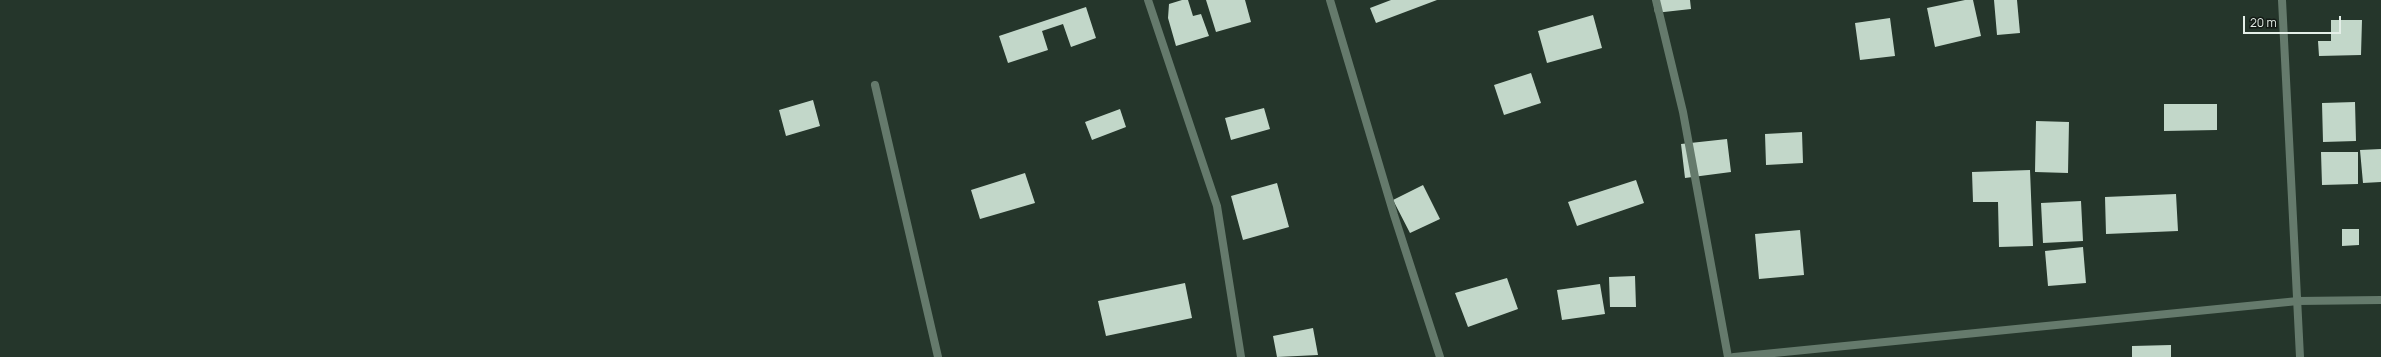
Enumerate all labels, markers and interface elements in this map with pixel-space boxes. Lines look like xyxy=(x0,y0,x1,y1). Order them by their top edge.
scale bar xyxy=(2245,8,2343,34)
text: 20 m xyxy=(2250,14,2277,31)

